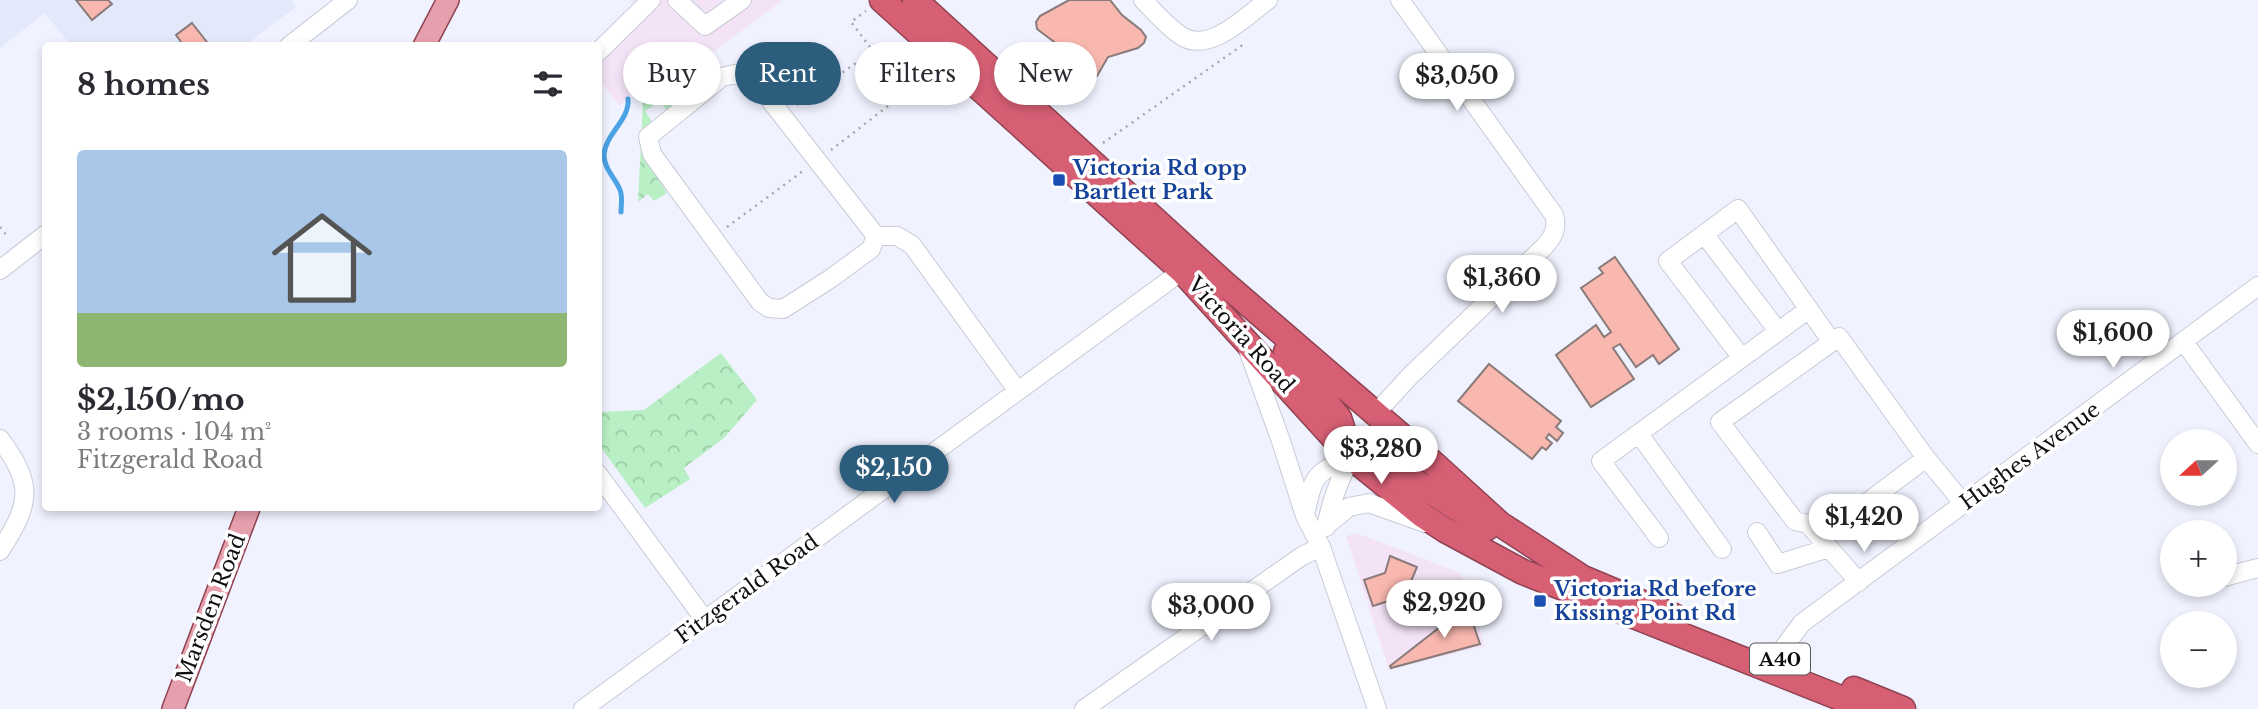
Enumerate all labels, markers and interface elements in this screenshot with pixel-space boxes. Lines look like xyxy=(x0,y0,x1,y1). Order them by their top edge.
chip: Buy xyxy=(623,42,721,105)
chip: Rent xyxy=(735,42,841,105)
chip: Filters xyxy=(855,42,980,105)
chip: New xyxy=(994,42,1097,105)
pin: $3,050 xyxy=(1400,54,1514,113)
text: $3,050 xyxy=(1415,62,1499,90)
icon: filters xyxy=(529,65,567,103)
text: 8 homes xyxy=(77,66,210,103)
place label: Victoria Rd opp Bartlett Park xyxy=(1072,155,1247,205)
marker: Victoria Rd opp Bartlett Park xyxy=(1051,172,1067,188)
icon: home xyxy=(259,195,385,321)
pin: $1,360 xyxy=(1445,256,1559,315)
text: $1,360 xyxy=(1463,264,1541,292)
street label: Victoria Road xyxy=(1182,271,1300,398)
pin: $1,600 xyxy=(2056,310,2170,370)
text: $1,600 xyxy=(2073,319,2153,347)
text: $2,150/mo xyxy=(77,381,245,418)
street label: Hughes Avenue xyxy=(1955,396,2105,516)
text: 3 rooms · 104 m² xyxy=(77,418,271,446)
pin: $3,280 xyxy=(1324,426,1438,486)
north arrow xyxy=(2160,429,2236,506)
map controls xyxy=(2160,429,2237,688)
text: $3,280 xyxy=(1340,435,1422,463)
text: Fitzgerald Road xyxy=(77,446,263,474)
pin: $2,150 xyxy=(837,446,951,505)
text: $2,150 xyxy=(856,454,932,482)
pin: $1,420 xyxy=(1807,494,1921,554)
text: $1,420 xyxy=(1825,503,1903,531)
button: + xyxy=(2160,520,2237,597)
street label: Fitzgerald Road xyxy=(671,529,823,649)
street label: Marsden Road xyxy=(171,530,251,686)
place label: Victoria Rd before Kissing Point Rd xyxy=(1553,576,1757,626)
pin: $2,920 xyxy=(1387,580,1501,640)
pin: $3,000 xyxy=(1154,584,1268,643)
text: $2,920 xyxy=(1402,589,1486,617)
text: $3,000 xyxy=(1167,592,1255,620)
marker: Victoria Rd before Kissing Point Rd xyxy=(1532,593,1548,609)
button: − xyxy=(2160,611,2237,688)
road number: A40 xyxy=(1750,644,1810,674)

